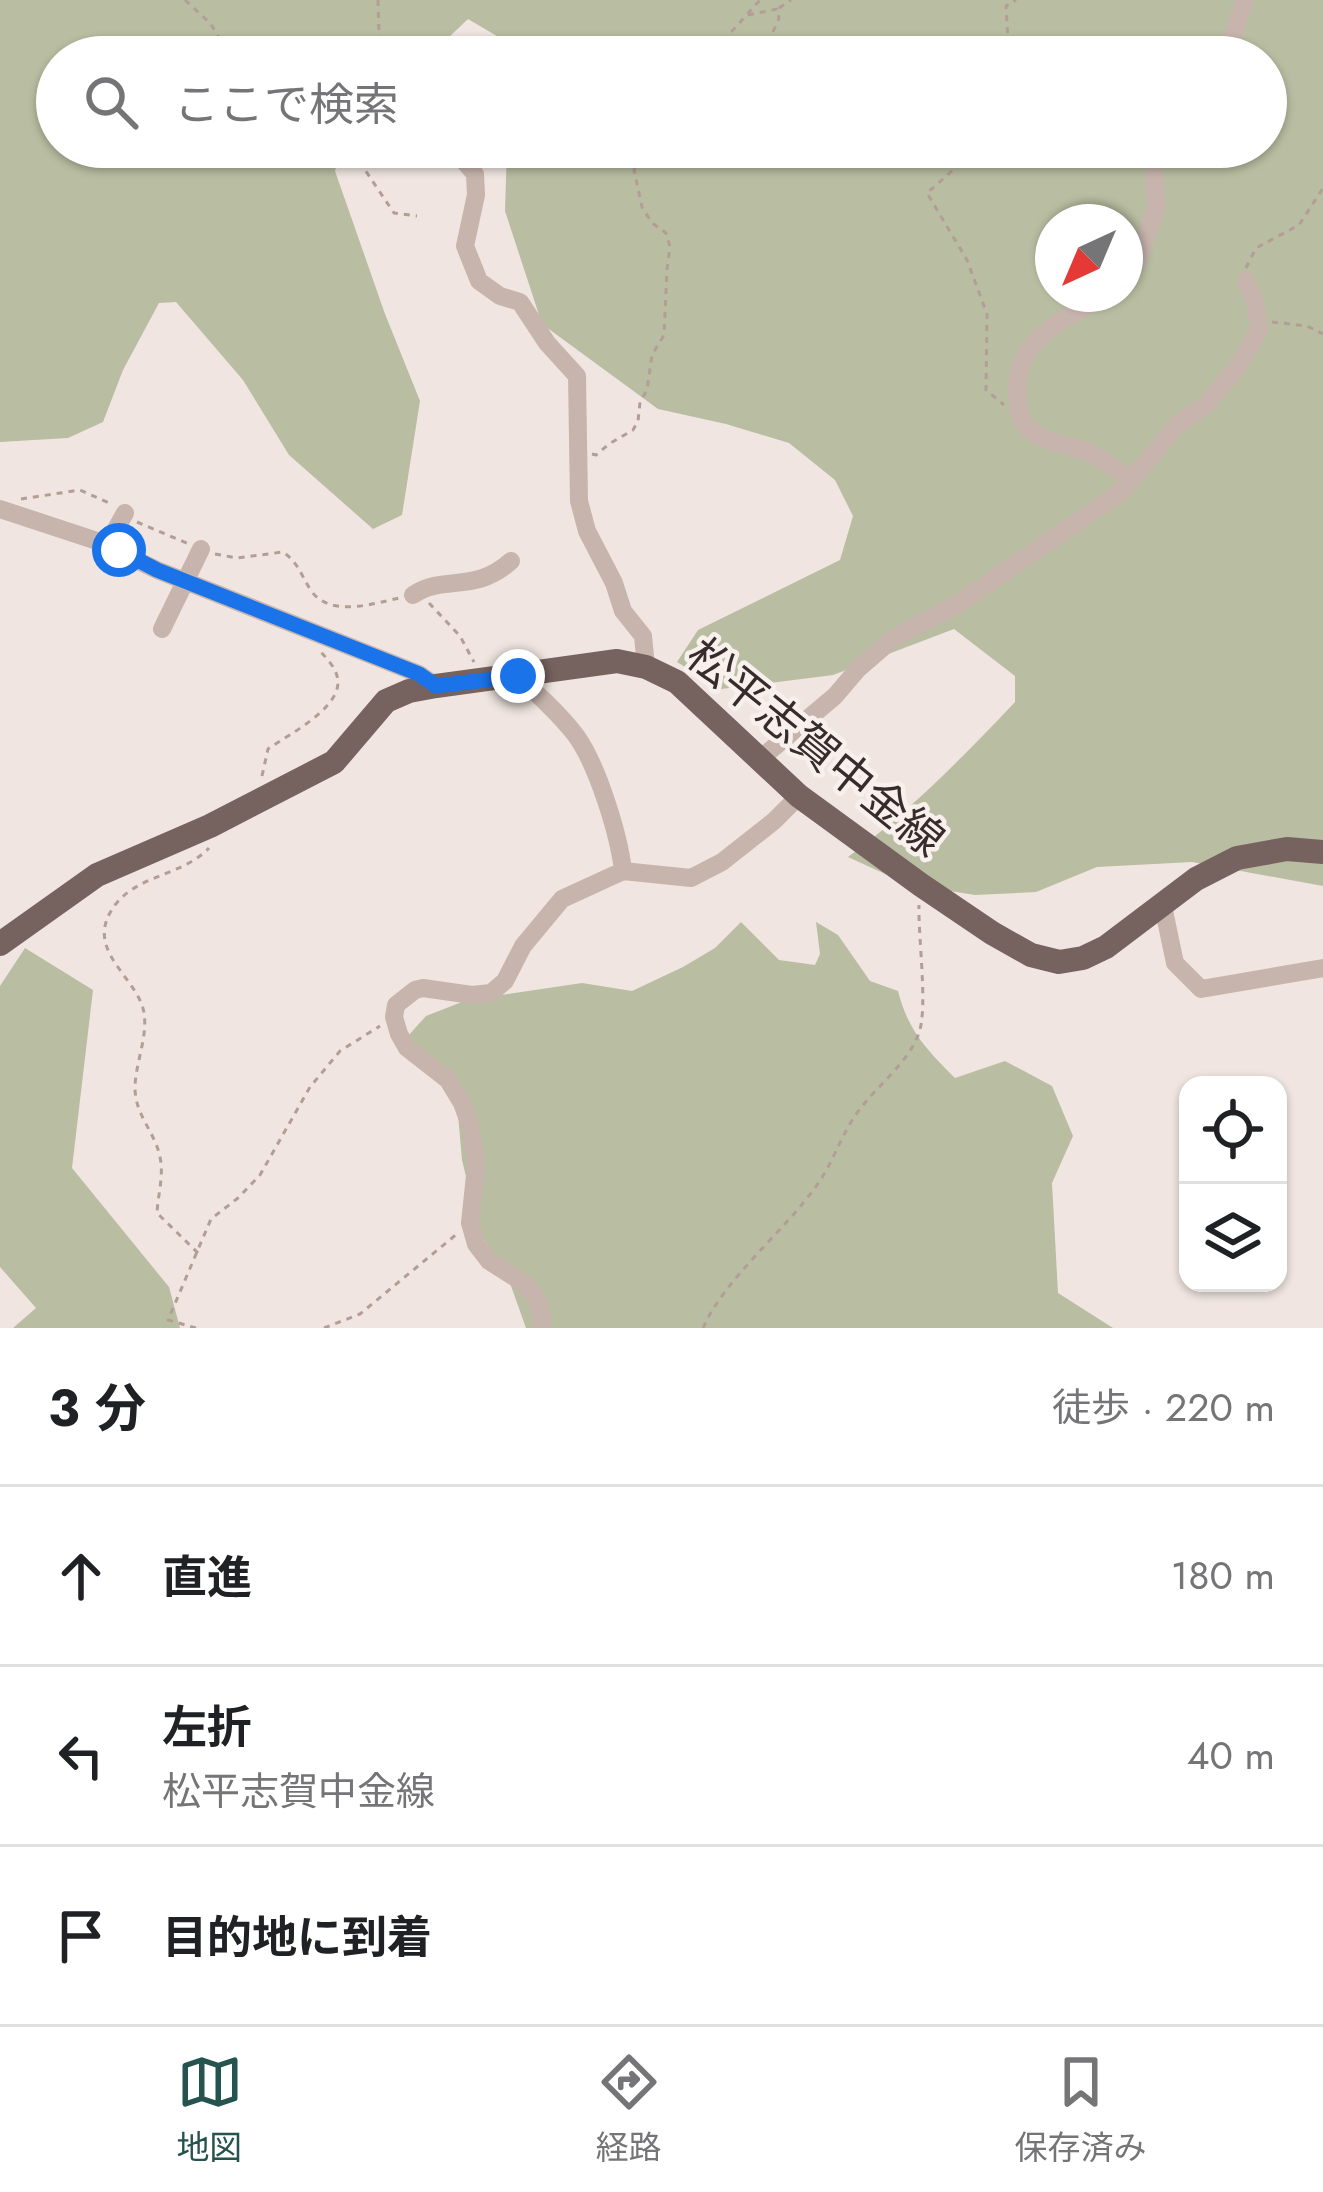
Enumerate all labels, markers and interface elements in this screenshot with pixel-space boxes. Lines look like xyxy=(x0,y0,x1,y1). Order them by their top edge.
search box xyxy=(36,36,1287,168)
icon: search xyxy=(78,69,144,135)
text: ここで検索 xyxy=(174,72,399,137)
north arrow xyxy=(1035,204,1143,312)
route start xyxy=(92,523,146,577)
street label: 松平志賀中金線 xyxy=(673,623,959,872)
route end xyxy=(491,649,545,703)
map controls xyxy=(1179,1076,1287,1292)
button: locate xyxy=(1179,1076,1287,1184)
button: layers xyxy=(1179,1184,1287,1292)
text: 3 分 xyxy=(48,1371,146,1445)
text: 徒歩 · 220 m xyxy=(1052,1379,1275,1436)
icon: ahead xyxy=(48,1543,114,1609)
text: 直進 xyxy=(162,1545,252,1610)
text: 180 m xyxy=(1171,1547,1275,1604)
text: 左折 xyxy=(162,1695,252,1760)
icon: left xyxy=(48,1723,114,1789)
text: 40 m xyxy=(1187,1727,1275,1784)
text: 松平志賀中金線 xyxy=(162,1763,435,1820)
icon: arrive xyxy=(48,1903,114,1969)
text: 目的地に到着 xyxy=(162,1905,432,1970)
tab: 地図 xyxy=(177,2049,243,2171)
tab: 経路 xyxy=(596,2049,662,2171)
tab: 保存済み xyxy=(1015,2049,1147,2171)

